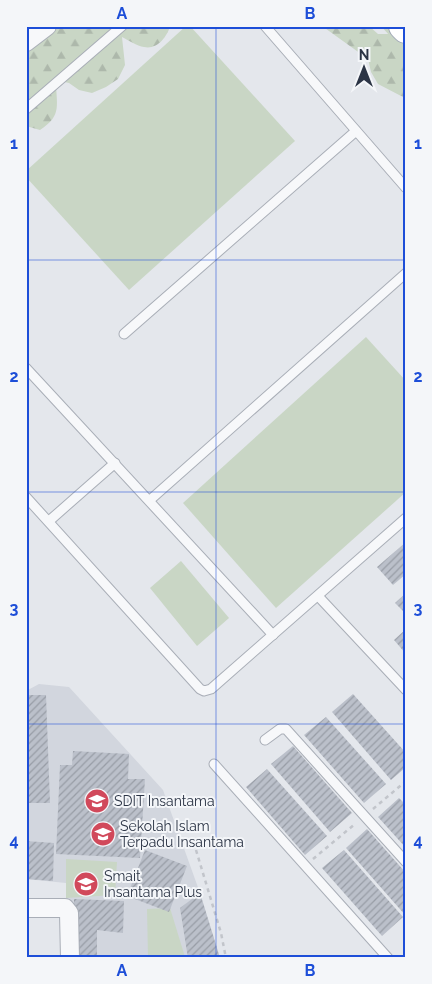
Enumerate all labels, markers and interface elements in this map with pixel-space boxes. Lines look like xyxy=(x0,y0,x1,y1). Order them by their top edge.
text: A xyxy=(117,4,128,23)
text: B xyxy=(305,4,316,23)
north arrow xyxy=(340,42,390,92)
text: N xyxy=(359,47,369,63)
text: 1 xyxy=(10,134,18,153)
text: 1 xyxy=(414,134,422,153)
text: 2 xyxy=(9,367,19,386)
text: 2 xyxy=(413,367,423,386)
text: 3 xyxy=(10,599,19,618)
text: 3 xyxy=(414,599,423,618)
school or university icon: SDIT Insantama xyxy=(84,788,110,814)
place label: SDIT Insantama xyxy=(114,793,215,809)
place label: Sekolah Islam Terpadu Insantama xyxy=(120,818,244,850)
school or university icon: Sekolah Islam Terpadu Insantama xyxy=(90,821,116,847)
text: 4 xyxy=(9,831,19,850)
text: 4 xyxy=(413,831,423,850)
place label: Smait Insantama Plus xyxy=(104,868,202,900)
school or university icon: Smait Insantama Plus xyxy=(73,871,99,897)
text: A xyxy=(117,961,128,980)
text: B xyxy=(305,961,316,980)

